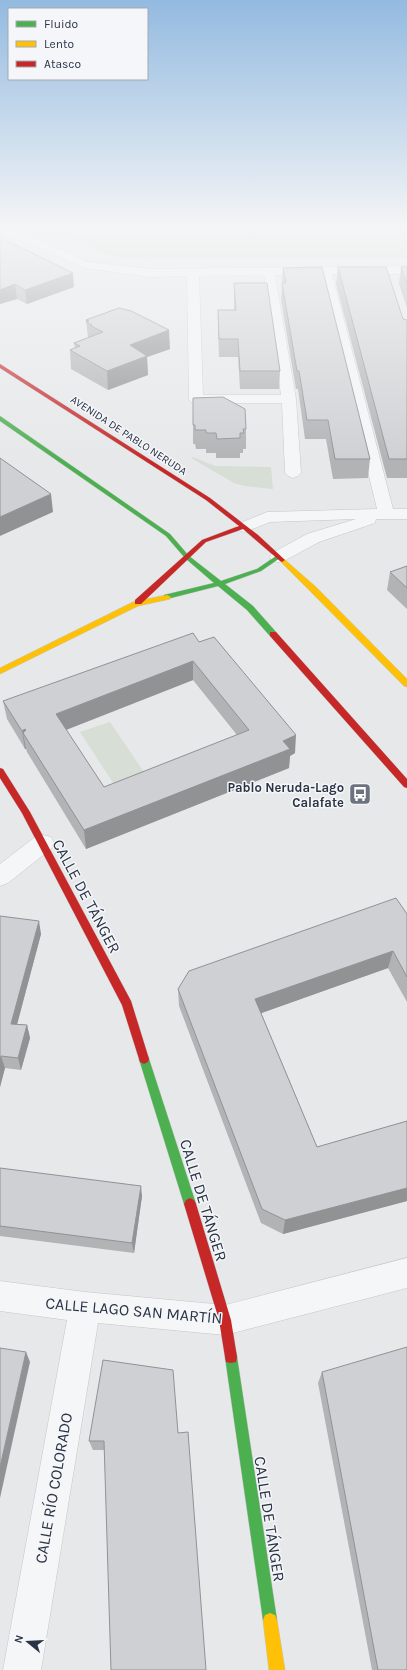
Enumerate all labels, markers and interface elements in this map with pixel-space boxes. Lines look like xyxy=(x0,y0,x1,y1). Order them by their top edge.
legend xyxy=(8,8,148,80)
text: Fluido xyxy=(44,17,78,31)
text: Lento xyxy=(44,37,74,51)
text: Atasco xyxy=(44,57,81,71)
street label: AVENIDA DE PABLO NERUDA xyxy=(68,393,190,478)
place label: Pablo Neruda-Lago Calafate xyxy=(227,780,344,810)
bus stop icon: Pablo Neruda-Lago Calafate xyxy=(347,781,373,807)
street label: CALLE DE TÁNGER xyxy=(48,836,125,957)
street label: CALLE DE TÁNGER xyxy=(176,1137,231,1263)
street label: CALLE LAGO SAN MARTÍN xyxy=(45,1293,223,1328)
street label: CALLE RÍO COLORADO xyxy=(31,1411,76,1565)
street label: CALLE DE TÁNGER xyxy=(250,1455,289,1583)
north arrow xyxy=(8,1622,48,1662)
text: N xyxy=(12,1633,26,1645)

